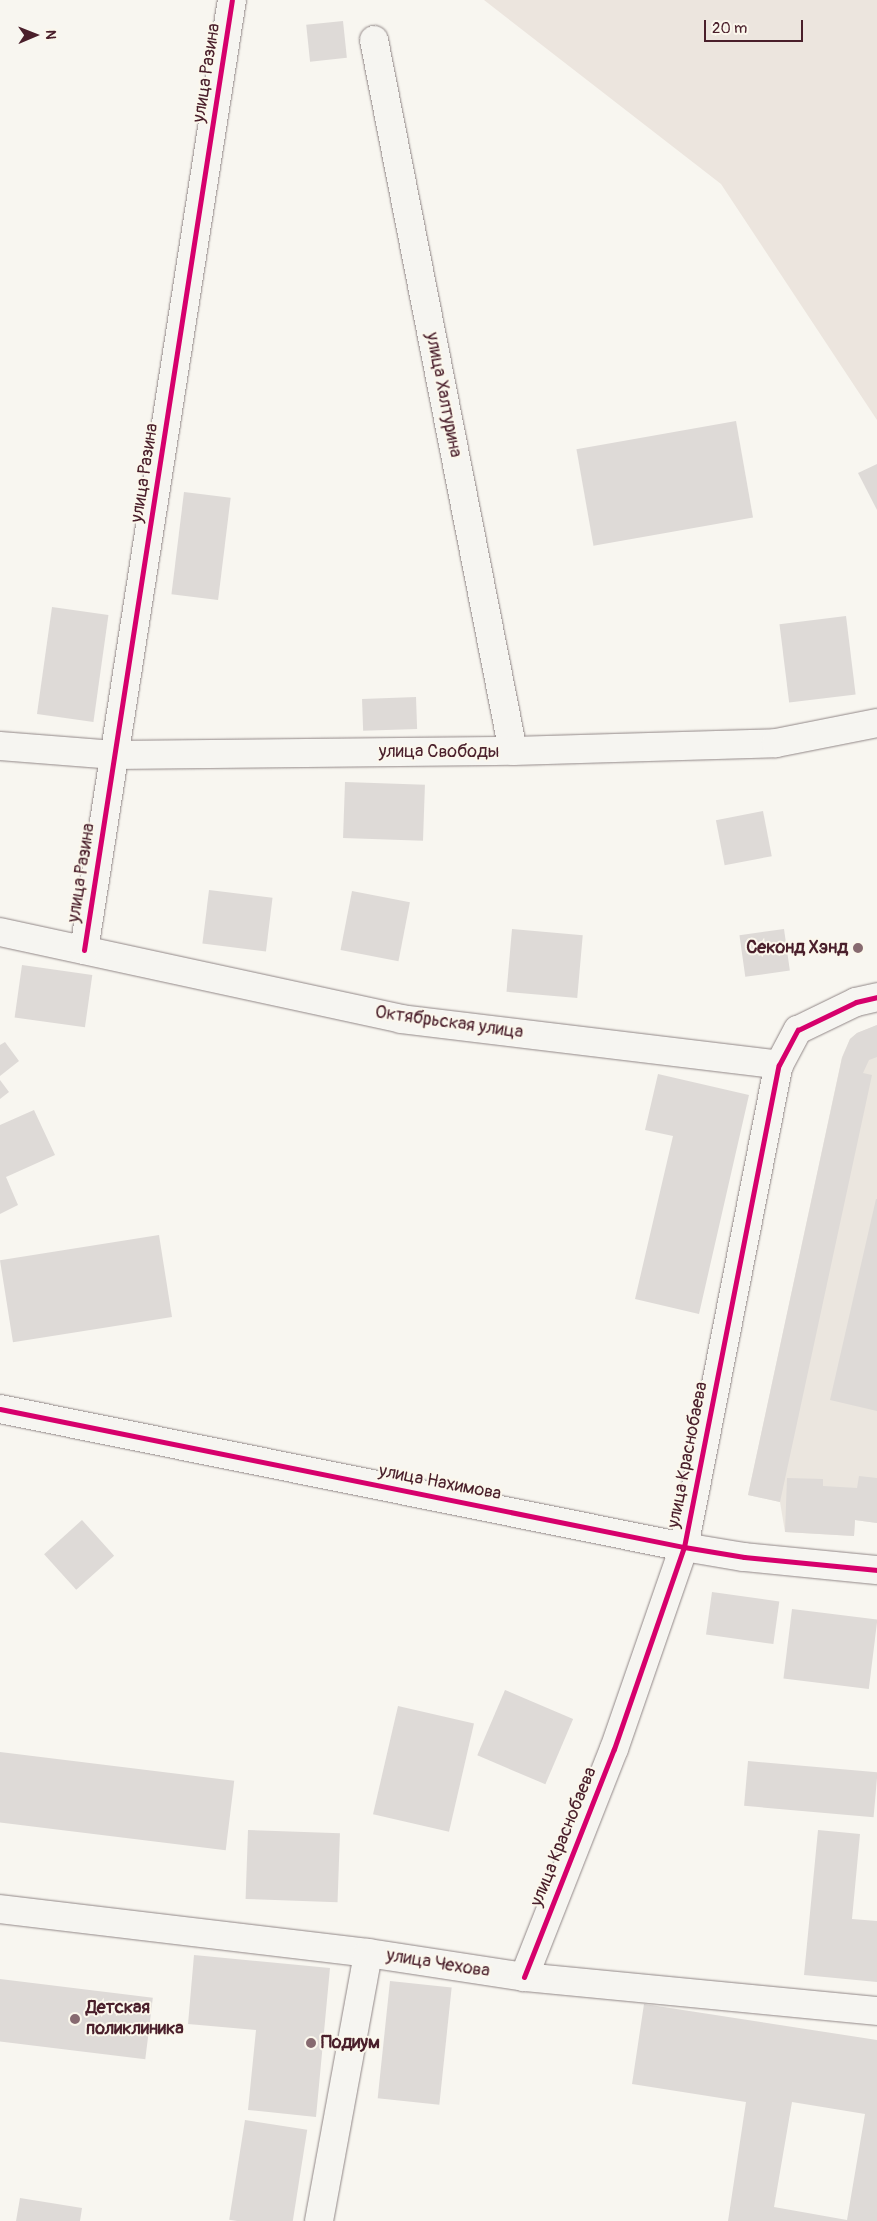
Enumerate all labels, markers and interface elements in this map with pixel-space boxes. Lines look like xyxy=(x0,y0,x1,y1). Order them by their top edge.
north arrow xyxy=(10,10,60,60)
scale bar xyxy=(707,10,806,42)
text: 20 m xyxy=(712,19,747,38)
street label: улица Разина xyxy=(189,22,225,124)
text: N xyxy=(42,30,59,40)
street label: улица Халтурина xyxy=(420,331,466,459)
street label: улица Разина xyxy=(127,422,163,524)
street label: улица Свободы xyxy=(379,741,499,763)
street label: улица Разина xyxy=(64,822,100,924)
place label: Секонд Хэнд xyxy=(746,937,848,959)
marker: Секонд Хэнд xyxy=(852,942,864,954)
street label: Октябрьская улица xyxy=(374,1002,524,1044)
street label: улица Краснобаева xyxy=(663,1380,713,1530)
street label: улица Нахимова xyxy=(377,1461,503,1505)
street label: улица Краснобаева xyxy=(526,1764,602,1910)
street label: улица Чехова xyxy=(385,1945,491,1983)
place label: Детская поликлиника xyxy=(86,1998,184,2040)
marker: Детская поликлиника xyxy=(68,2012,82,2026)
place label: Подиум xyxy=(321,2032,380,2054)
marker: Подиум xyxy=(305,2037,317,2049)

